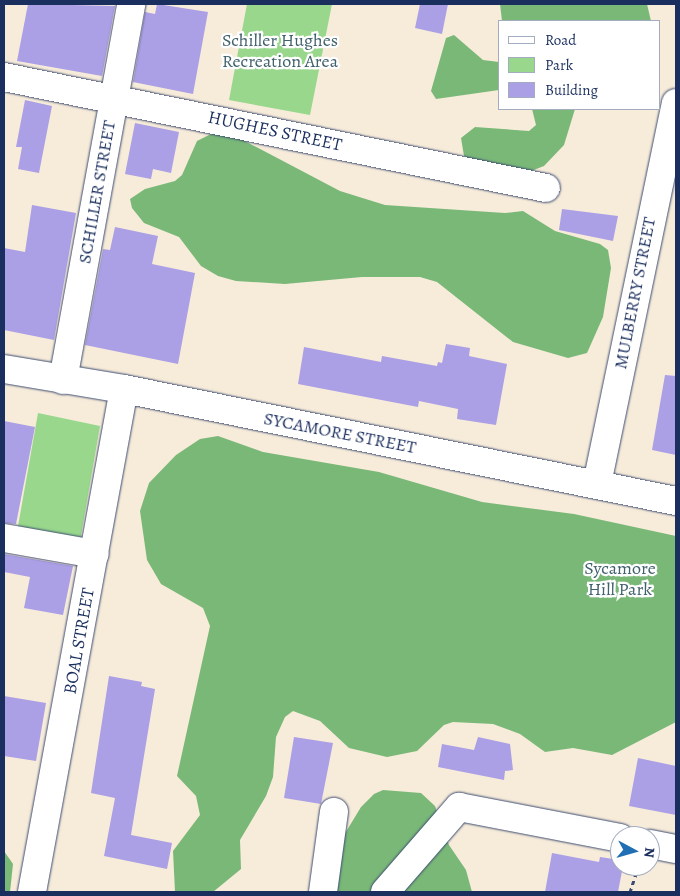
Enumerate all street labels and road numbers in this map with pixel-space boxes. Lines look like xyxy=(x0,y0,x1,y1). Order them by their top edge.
street label: HUGHES STREET xyxy=(206,106,344,156)
street label: SCHILLER STREET xyxy=(74,119,120,265)
street label: MULBERRY STREET xyxy=(610,215,660,371)
street label: SYCAMORE STREET xyxy=(262,408,418,458)
street label: BOAL STREET xyxy=(59,586,99,696)

